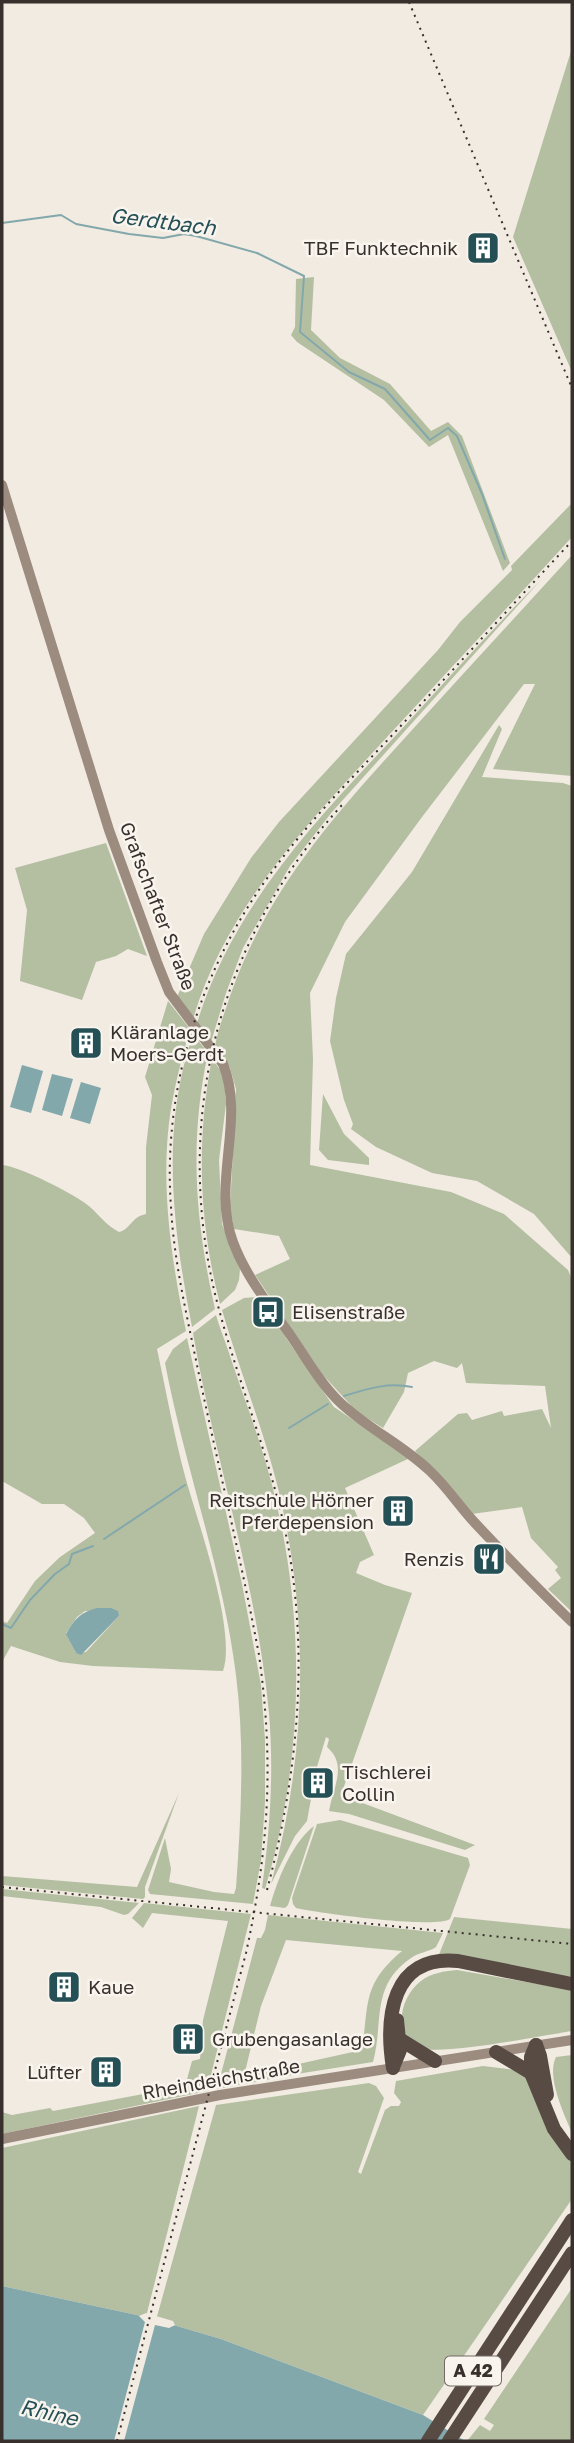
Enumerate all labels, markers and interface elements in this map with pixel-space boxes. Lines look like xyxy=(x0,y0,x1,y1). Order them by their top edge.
water label: Gerdtbach xyxy=(109,202,218,240)
building icon: TBF Funktechnik xyxy=(464,229,502,267)
place label: TBF Funktechnik xyxy=(304,236,458,259)
street label: Grafschafter Straße xyxy=(116,818,201,993)
place label: Kläranlage Moers-Gerdt xyxy=(110,1020,224,1065)
building icon: Kläranlage Moers-Gerdt xyxy=(67,1024,105,1062)
bus stop icon: Elisenstraße xyxy=(249,1293,287,1331)
place label: Elisenstraße xyxy=(292,1300,405,1323)
place label: Reitschule Hörner Pferdepension xyxy=(209,1488,375,1533)
building icon: Reitschule Hörner Pferdepension xyxy=(379,1492,417,1530)
restaurant icon: Renzis xyxy=(470,1540,508,1578)
place label: Renzis xyxy=(404,1547,464,1570)
place label: Tischlerei Collin xyxy=(342,1760,431,1805)
building icon: Tischlerei Collin xyxy=(299,1764,337,1802)
building icon: Kaue xyxy=(45,1968,83,2006)
place label: Kaue xyxy=(88,1975,134,1998)
building icon: Grubengasanlage xyxy=(169,2020,207,2058)
place label: Grubengasanlage xyxy=(212,2027,373,2050)
building icon: Lüfter xyxy=(87,2053,125,2091)
street label: Rheindeichstraße xyxy=(140,2053,302,2104)
place label: Lüfter xyxy=(27,2060,83,2083)
road number: A 42 xyxy=(445,2356,501,2386)
water label: Rhine xyxy=(18,2393,82,2432)

